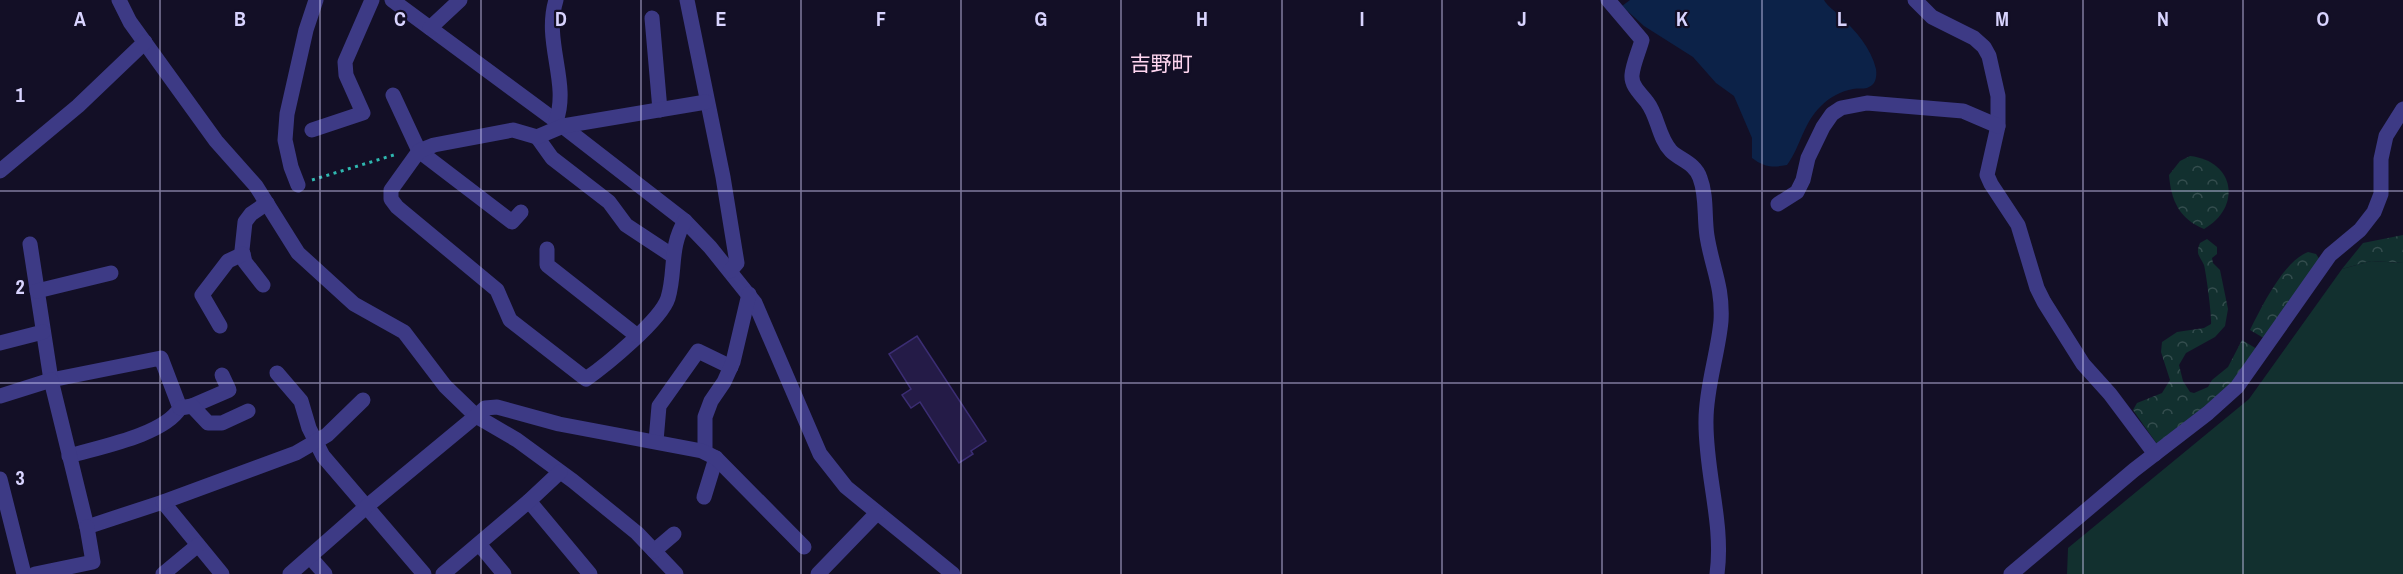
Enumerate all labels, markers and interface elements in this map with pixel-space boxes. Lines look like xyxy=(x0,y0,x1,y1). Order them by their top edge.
text: A xyxy=(74,5,86,32)
text: B xyxy=(234,5,246,32)
text: C xyxy=(394,5,406,32)
text: D xyxy=(555,5,567,32)
text: E xyxy=(716,5,727,32)
text: F xyxy=(876,5,886,32)
text: G xyxy=(1035,5,1047,32)
text: H xyxy=(1196,5,1208,32)
text: I xyxy=(1360,5,1364,32)
text: J xyxy=(1517,5,1527,32)
text: K xyxy=(1676,5,1688,32)
text: L xyxy=(1837,5,1847,32)
text: M xyxy=(1995,5,2009,32)
text: N xyxy=(2157,5,2169,32)
text: O xyxy=(2317,5,2330,32)
district label: 吉野町 xyxy=(1130,49,1193,78)
text: 1 xyxy=(15,81,25,108)
text: 2 xyxy=(15,273,25,300)
text: 3 xyxy=(15,464,25,491)

